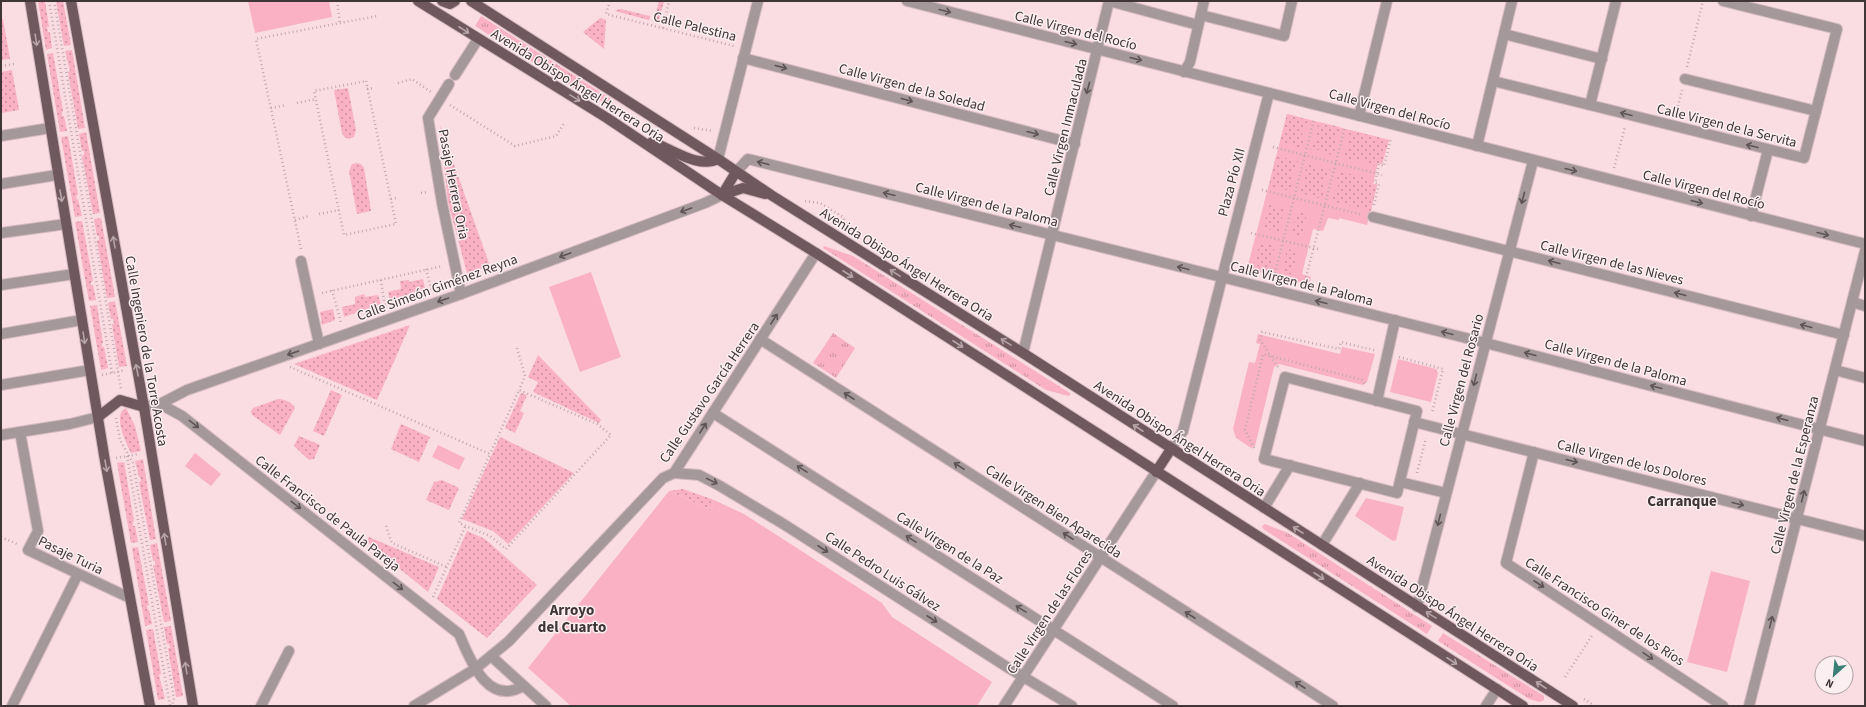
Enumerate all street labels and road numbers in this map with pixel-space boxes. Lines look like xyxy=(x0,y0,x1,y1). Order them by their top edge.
street label: Calle Virgen del Rocío xyxy=(1012,6,1139,56)
street label: Calle Palestina xyxy=(651,7,739,47)
street label: Avenida Obispo Ángel Herrera Oria xyxy=(487,24,668,148)
street label: Calle Virgen Inmaculada xyxy=(1039,56,1093,198)
street label: Calle Virgen de la Soledad xyxy=(836,59,987,117)
street label: Calle Virgen del Rocío xyxy=(1327,84,1453,136)
street label: Calle Virgen de la Servita xyxy=(1655,99,1799,153)
street label: Pasaje Herrera Oria xyxy=(433,127,474,241)
street label: Plaza Pío XII xyxy=(1213,146,1251,219)
street label: Calle Virgen del Rocío xyxy=(1640,165,1767,215)
street label: Calle Virgen de la Paloma xyxy=(913,178,1060,232)
street label: Avenida Obispo Ángel Herrera Oria xyxy=(816,203,997,327)
street label: Calle Virgen de las Nieves xyxy=(1538,235,1686,291)
street label: Calle Simeón Giménez Reyna xyxy=(354,250,520,326)
street label: Calle Ingeniero de la Torre Acosta xyxy=(119,254,173,448)
street label: Calle Virgen de la Paloma xyxy=(1228,257,1375,311)
street label: Calle Virgen del Rosario xyxy=(1435,312,1489,449)
street label: Calle Gustavo García Herrera xyxy=(655,318,765,467)
street label: Calle Virgen de la Paloma xyxy=(1542,334,1689,392)
street label: Avenida Obispo Ángel Herrera Oria xyxy=(1090,376,1269,502)
street label: Calle Virgen de la Esperanza xyxy=(1766,394,1824,556)
street label: Calle Virgen de los Dolores xyxy=(1555,435,1709,491)
street label: Calle Francisco de Paula Pareja xyxy=(251,451,404,577)
street label: Calle Virgen Bien Aparecida xyxy=(981,460,1126,564)
street label: Calle Virgen de la Paz xyxy=(892,507,1007,589)
street label: Calle Pedro Luis Gálvez xyxy=(821,527,944,617)
street label: Pasaje Turia xyxy=(35,531,107,580)
street label: Calle Virgen de las Flores xyxy=(1002,547,1098,678)
street label: Avenida Obispo Ángel Herrera Oria xyxy=(1363,551,1542,677)
street label: Calle Francisco Giner de los Ríos xyxy=(1521,553,1688,671)

